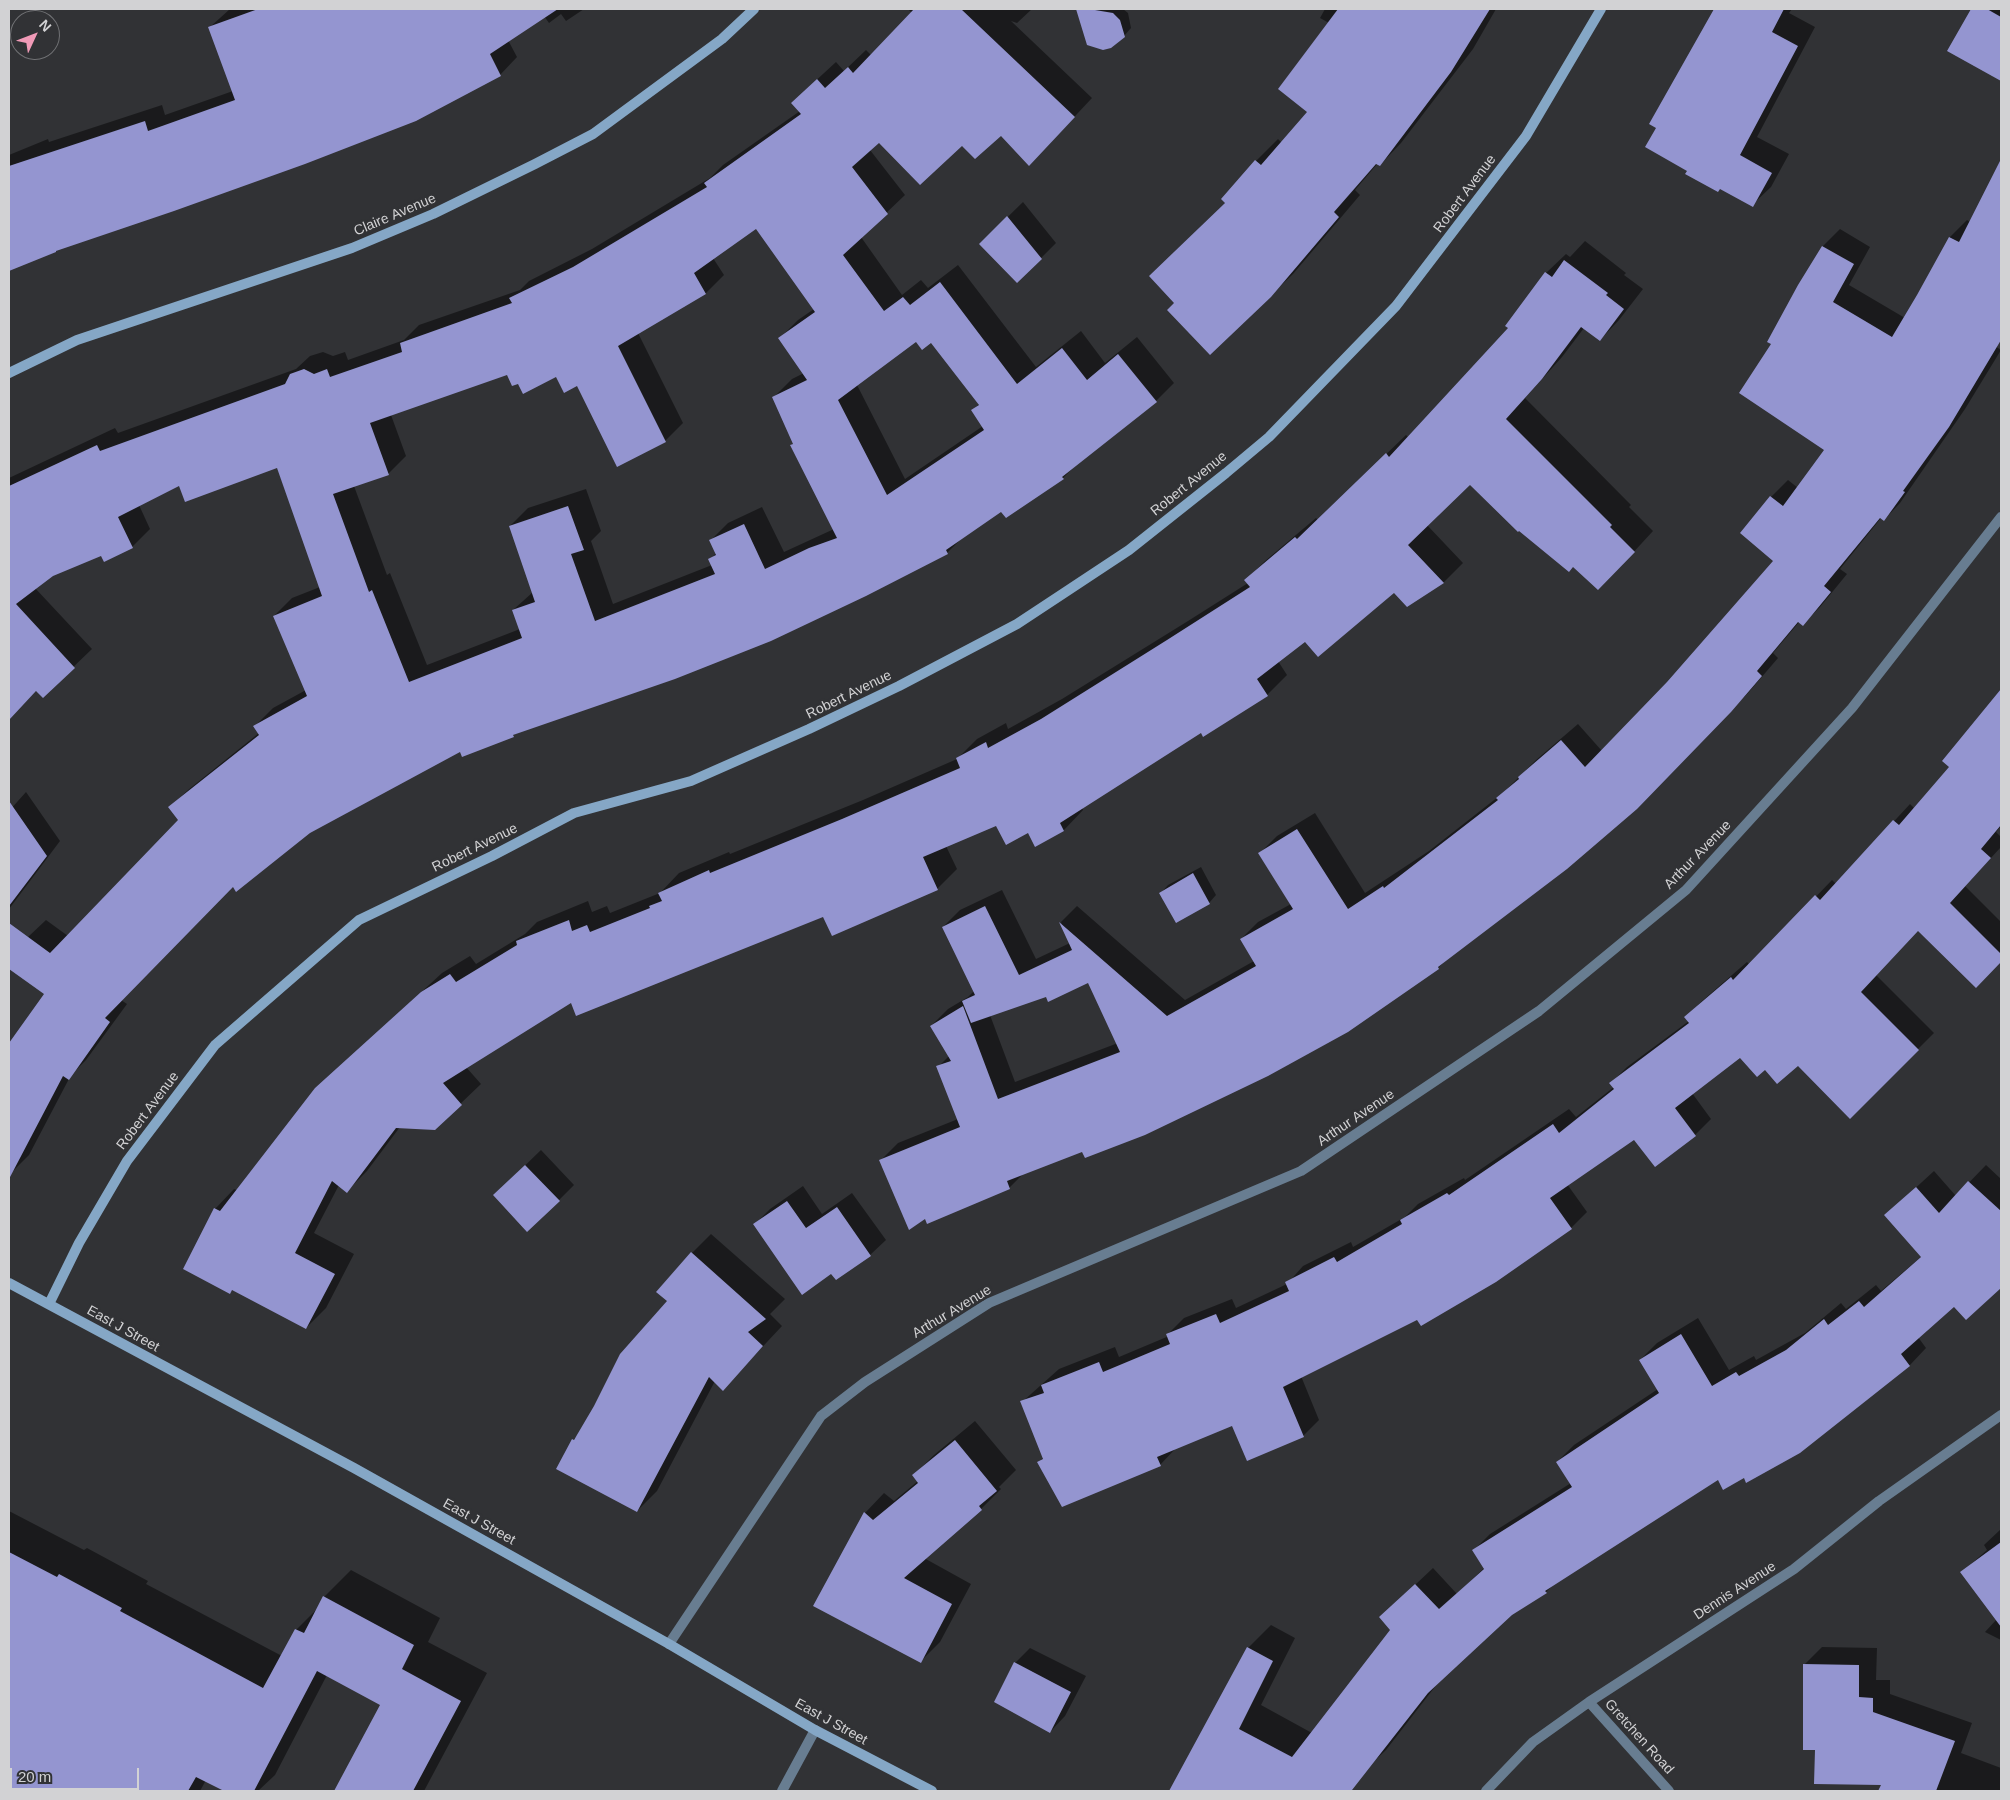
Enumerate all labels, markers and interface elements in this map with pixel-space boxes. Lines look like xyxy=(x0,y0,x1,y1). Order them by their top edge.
north arrow xyxy=(10,10,60,60)
text: N xyxy=(36,16,55,35)
street label: Robert Avenue xyxy=(1430,152,1500,236)
street label: Claire Avenue xyxy=(351,190,439,240)
street label: Robert Avenue xyxy=(1148,448,1230,520)
street label: Robert Avenue xyxy=(803,667,895,723)
street label: Arthur Avenue xyxy=(1661,817,1735,893)
street label: Robert Avenue xyxy=(429,820,521,876)
street label: Robert Avenue xyxy=(113,1069,183,1153)
street label: Arthur Avenue xyxy=(1314,1086,1398,1150)
street label: Arthur Avenue xyxy=(909,1282,995,1342)
street label: East J Street xyxy=(84,1302,162,1356)
street label: East J Street xyxy=(440,1495,518,1549)
street label: Dennis Avenue xyxy=(1691,1558,1779,1624)
street label: East J Street xyxy=(792,1695,870,1749)
street label: Gretchen Road xyxy=(1601,1696,1677,1778)
scale bar xyxy=(12,1758,141,1790)
text: 20 m xyxy=(18,1768,51,1785)

